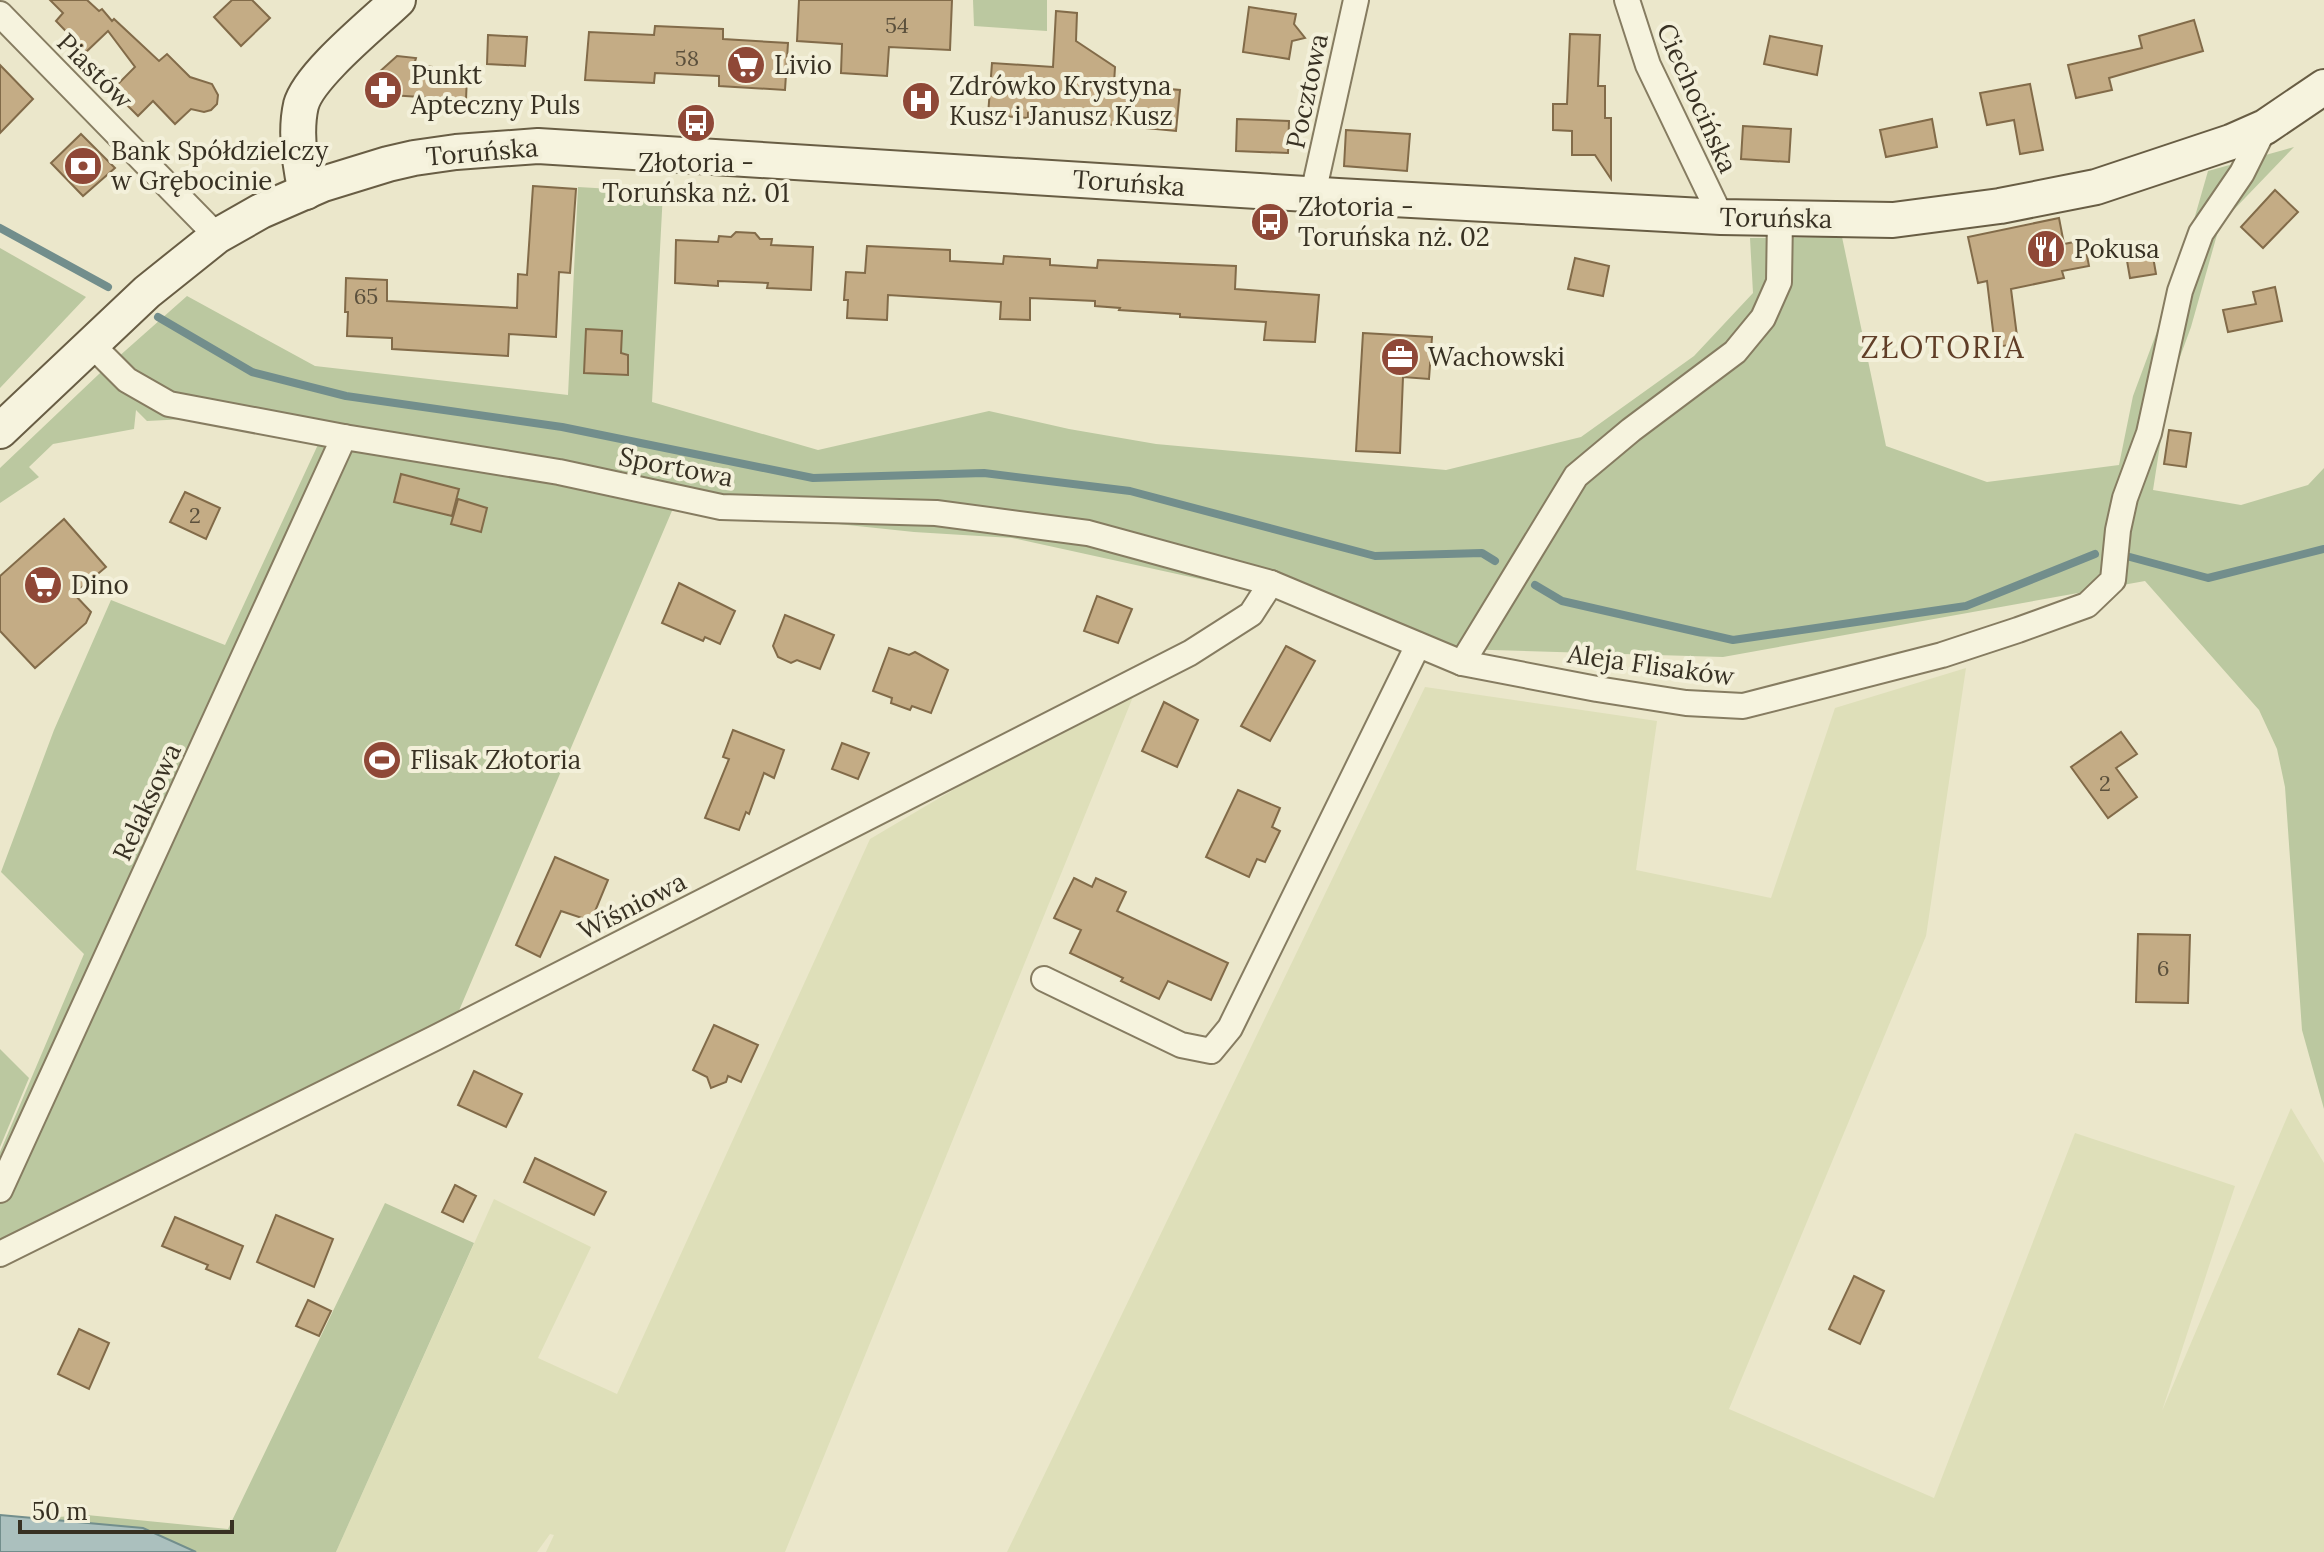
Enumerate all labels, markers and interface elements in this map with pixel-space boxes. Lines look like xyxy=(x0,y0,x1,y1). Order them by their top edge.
house number: 54 xyxy=(885,11,909,39)
street label: Ciechocińska xyxy=(1650,18,1745,178)
street label: Piastów xyxy=(50,26,141,116)
street label: Pocztowa xyxy=(1278,30,1335,151)
house number: 58 xyxy=(675,44,699,72)
supermarket icon: Livio xyxy=(725,44,767,86)
place label: Livio xyxy=(774,48,832,81)
place label: Punkt Apteczny Puls xyxy=(410,58,580,121)
pharmacy icon: Punkt Apteczny Puls xyxy=(362,69,404,111)
place label: Zdrówko Krystyna Kusz i Janusz Kusz xyxy=(949,69,1173,132)
hospital icon: Zdrówko Krystyna Kusz i Janusz Kusz xyxy=(900,80,942,122)
bus stop icon: Złotoria - Toruńska nż. 01 xyxy=(675,102,717,144)
street label: Toruńska xyxy=(424,130,539,173)
place label: Bank Spółdzielczy w Grębocinie xyxy=(111,134,329,197)
bank icon: Bank Spółdzielczy w Grębocinie xyxy=(62,145,104,187)
place label: Złotoria - Toruńska nż. 01 xyxy=(602,146,790,209)
street label: Toruńska xyxy=(1072,162,1186,203)
place label: Złotoria - Toruńska nż. 02 xyxy=(1298,190,1490,253)
street label: Toruńska xyxy=(1719,200,1833,235)
bus stop icon: Złotoria - Toruńska nż. 02 xyxy=(1249,201,1291,243)
restaurant icon: Pokusa xyxy=(2025,228,2067,270)
place label: Pokusa xyxy=(2074,232,2160,265)
house number: 65 xyxy=(354,282,378,310)
district label: ZŁOTORIA xyxy=(1861,328,2025,366)
office icon: Wachowski xyxy=(1379,336,1421,378)
place label: Wachowski xyxy=(1428,340,1565,373)
street label: Sportowa xyxy=(616,439,736,494)
house number: 2 xyxy=(189,501,201,529)
supermarket icon: Dino xyxy=(22,564,64,606)
place label: Dino xyxy=(71,568,129,601)
street label: Aleja Flisaków xyxy=(1565,636,1737,693)
street label: Relaksowa xyxy=(105,738,188,866)
sports icon: Flisak Złotoria xyxy=(361,739,403,781)
place label: Flisak Złotoria xyxy=(410,743,581,776)
house number: 2 xyxy=(2099,769,2111,797)
street label: Wiśniowa xyxy=(572,864,691,947)
house number: 6 xyxy=(2157,954,2169,982)
scale bar xyxy=(20,1484,232,1534)
text: 50 m xyxy=(32,1496,88,1527)

